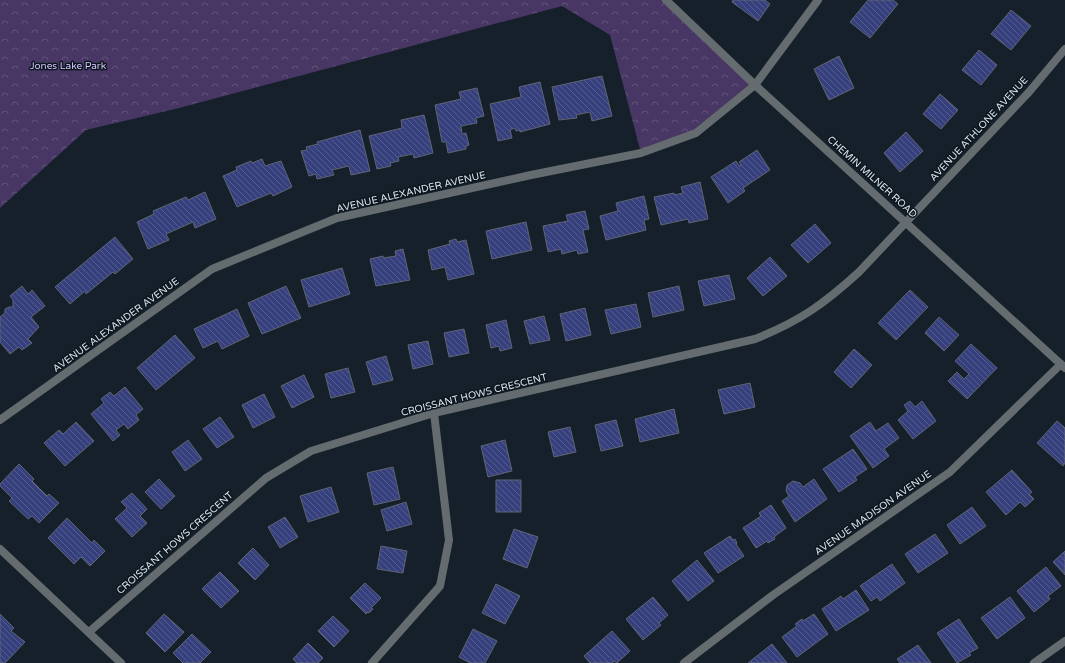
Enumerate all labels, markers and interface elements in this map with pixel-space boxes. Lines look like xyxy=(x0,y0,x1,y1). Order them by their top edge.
park label: Jones Lake Park xyxy=(30,60,107,72)
street label: AVENUE ATHLONE AVENUE xyxy=(927,74,1031,184)
street label: CHEMIN MILNER ROAD xyxy=(825,134,919,220)
street label: AVENUE ALEXANDER AVENUE xyxy=(335,169,487,215)
street label: AVENUE ALEXANDER AVENUE xyxy=(51,275,181,375)
street label: CROISSANT HOWS CRESCENT xyxy=(400,371,548,419)
street label: AVENUE MADISON AVENUE xyxy=(812,468,934,558)
street label: CROISSANT HOWS CRESCENT xyxy=(114,489,236,597)

